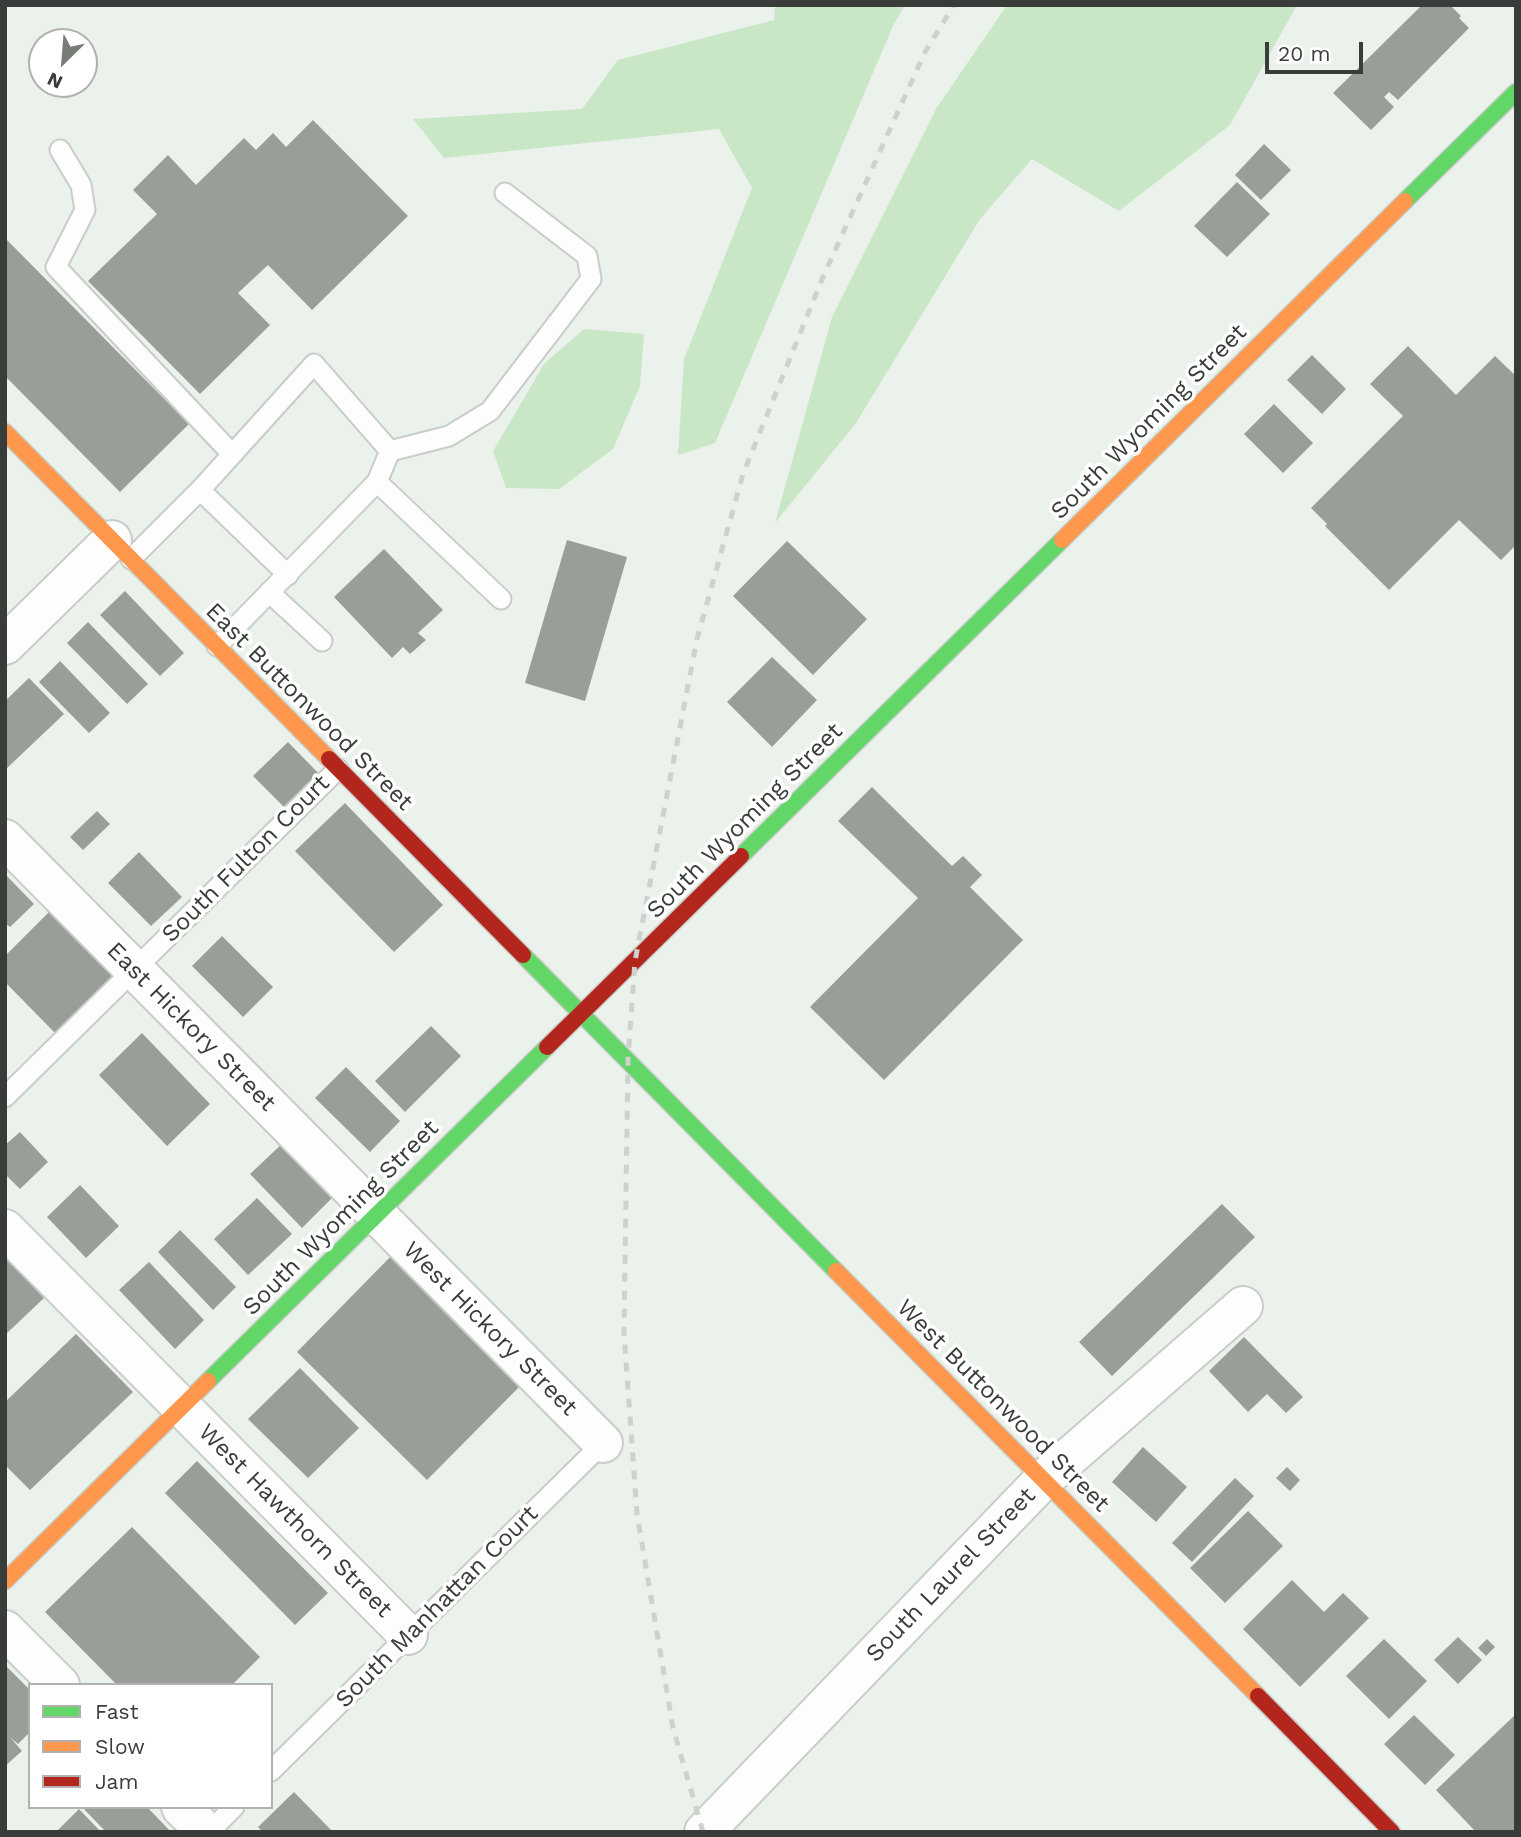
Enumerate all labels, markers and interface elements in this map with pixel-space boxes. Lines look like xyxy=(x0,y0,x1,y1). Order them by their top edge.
north arrow xyxy=(28,28,98,98)
scale bar xyxy=(1269,28,1367,72)
text: 20 m xyxy=(1278,41,1330,66)
text: N xyxy=(44,67,66,94)
street label: South Wyoming Street xyxy=(1045,318,1253,526)
street label: East Buttonwood Street xyxy=(199,597,419,817)
street label: South Wyoming Street xyxy=(641,717,849,925)
street label: South Fulton Court xyxy=(156,769,336,949)
street label: East Hickory Street xyxy=(100,936,282,1118)
street label: South Wyoming Street xyxy=(237,1114,445,1322)
street label: West Hickory Street xyxy=(397,1236,583,1422)
street label: West Buttonwood Street xyxy=(891,1294,1115,1518)
street label: West Hawthorn Street xyxy=(192,1418,398,1624)
street label: South Laurel Street xyxy=(860,1482,1042,1668)
street label: South Manhattan Court xyxy=(330,1500,544,1714)
legend xyxy=(28,1683,273,1809)
text: Fast xyxy=(95,1699,139,1724)
text: Slow xyxy=(95,1734,145,1759)
text: Jam xyxy=(95,1769,138,1794)

